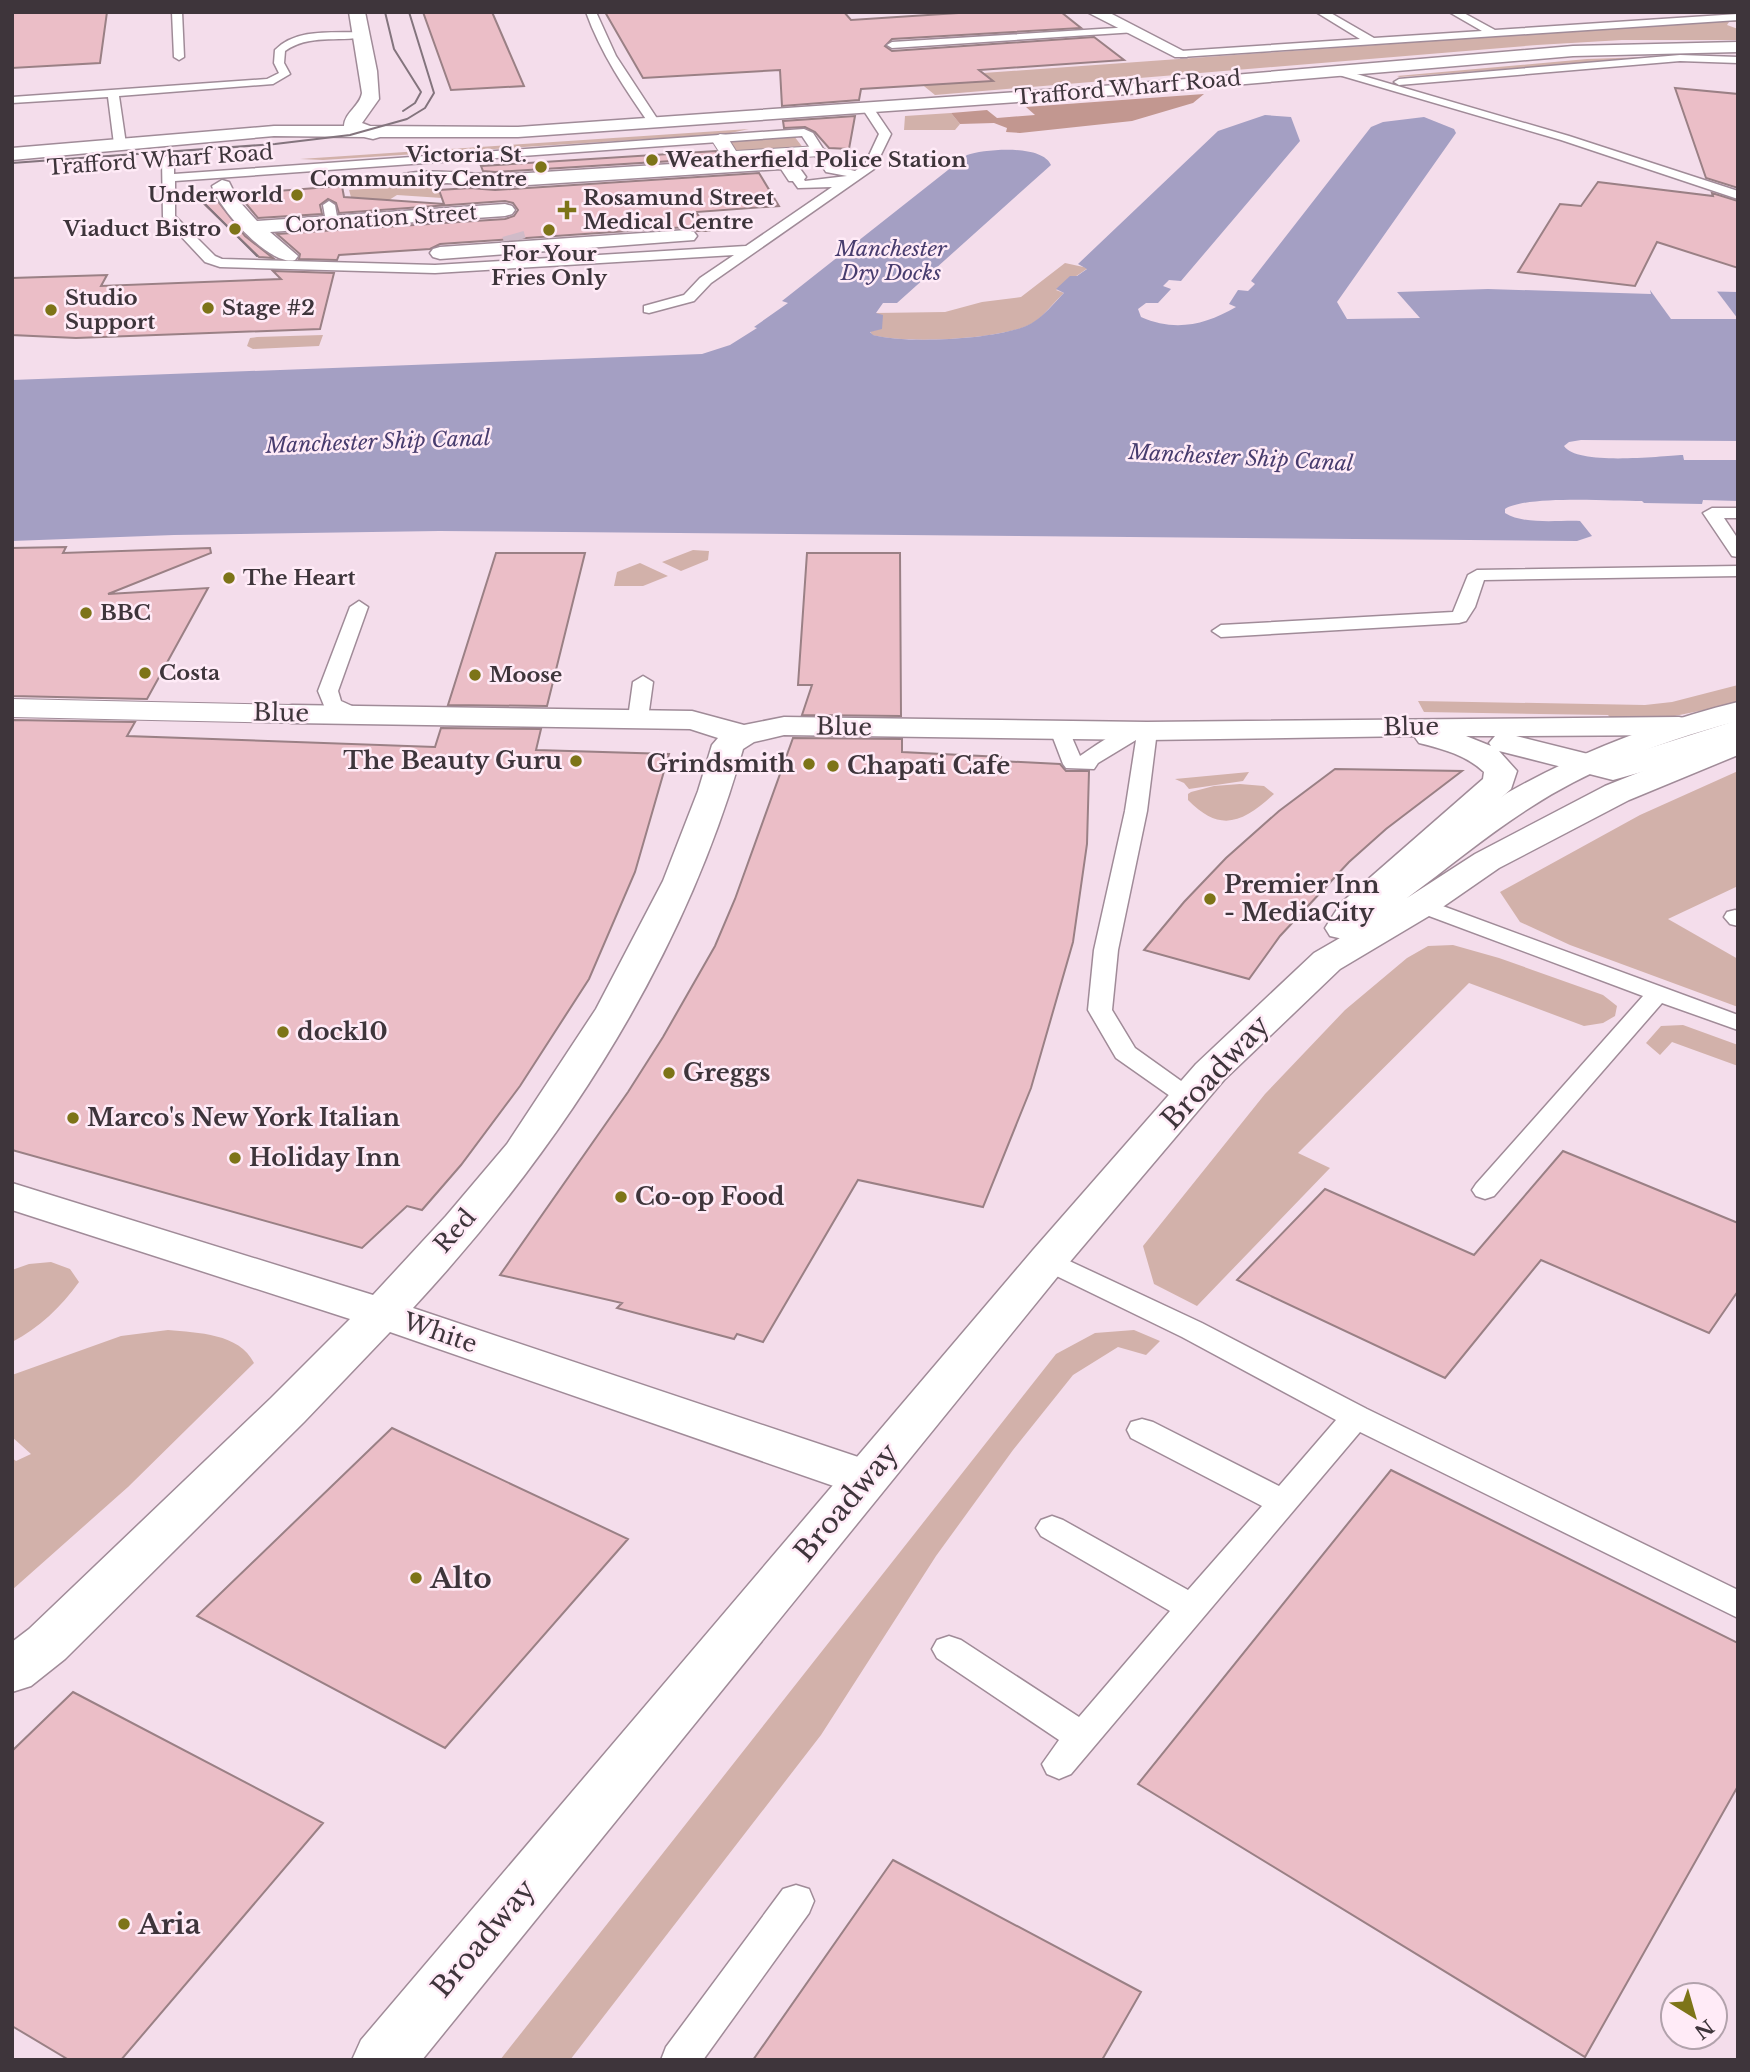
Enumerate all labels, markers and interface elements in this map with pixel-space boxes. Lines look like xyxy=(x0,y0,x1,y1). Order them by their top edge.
street label: Trafford Wharf Road xyxy=(1014,65,1242,111)
street label: Trafford Wharf Road xyxy=(46,139,274,181)
place label: Victoria St. Community Centre xyxy=(310,142,527,192)
place label: Weatherfield Police Station xyxy=(665,147,966,173)
marker: Weatherfield Police Station xyxy=(644,152,660,168)
marker: Victoria St. Community Centre xyxy=(533,159,549,175)
place label: Underworld xyxy=(148,182,283,208)
place label: Rosamund Street Medical Centre xyxy=(583,185,774,235)
marker: Underworld xyxy=(289,187,305,203)
street label: Coronation Street xyxy=(284,199,478,239)
marker: Rosamund Street Medical Centre xyxy=(557,200,577,220)
place label: Viaduct Bistro xyxy=(63,216,221,242)
marker: Viaduct Bistro xyxy=(227,221,243,237)
marker: For Your Fries Only xyxy=(541,222,557,238)
water label: Manchester Dry Docks xyxy=(834,236,948,286)
place label: For Your Fries Only xyxy=(491,241,607,291)
place label: Studio Support xyxy=(65,285,155,335)
place label: Stage #2 xyxy=(222,295,315,321)
marker: Stage #2 xyxy=(200,300,216,316)
marker: Studio Support xyxy=(43,302,59,318)
water label: Manchester Ship Canal xyxy=(264,425,491,459)
water label: Manchester Ship Canal xyxy=(1127,439,1354,477)
place label: The Heart xyxy=(243,565,355,591)
marker: The Heart xyxy=(221,570,237,586)
place label: BBC xyxy=(100,600,151,626)
marker: BBC xyxy=(78,605,94,621)
place label: Costa xyxy=(159,660,220,686)
place label: Moose xyxy=(489,662,562,688)
marker: Costa xyxy=(137,665,153,681)
marker: Moose xyxy=(467,667,483,683)
street label: Blue xyxy=(253,698,309,727)
street label: Blue xyxy=(816,712,872,741)
street label: Blue xyxy=(1383,712,1439,741)
place label: The Beauty Guru xyxy=(343,746,562,775)
place label: Grindsmith xyxy=(647,749,795,778)
place label: Chapati Cafe xyxy=(847,751,1010,780)
marker: The Beauty Guru xyxy=(568,753,584,769)
marker: Grindsmith xyxy=(801,756,817,772)
marker: Chapati Cafe xyxy=(825,758,841,774)
place label: Premier Inn - MediaCity xyxy=(1224,870,1380,927)
marker: Premier Inn - MediaCity xyxy=(1202,891,1218,907)
street label: Broadway xyxy=(1154,1008,1277,1137)
place label: dock10 xyxy=(297,1017,388,1046)
marker: dock10 xyxy=(275,1024,291,1040)
place label: Greggs xyxy=(683,1058,770,1087)
marker: Greggs xyxy=(661,1065,677,1081)
place label: Marco's New York Italian xyxy=(87,1103,401,1132)
marker: Marco's New York Italian xyxy=(65,1110,81,1126)
place label: Holiday Inn xyxy=(249,1143,401,1172)
marker: Holiday Inn xyxy=(227,1150,243,1166)
place label: Co-op Food xyxy=(635,1182,785,1211)
marker: Co-op Food xyxy=(613,1189,629,1205)
street label: Red xyxy=(428,1203,482,1259)
street label: White xyxy=(398,1306,481,1359)
street label: Broadway xyxy=(787,1436,906,1569)
place label: Alto xyxy=(429,1561,492,1596)
marker: Alto xyxy=(408,1570,424,1586)
street label: Broadway xyxy=(424,1872,543,2005)
place label: Aria xyxy=(137,1907,201,1942)
marker: Aria xyxy=(116,1916,132,1932)
north arrow xyxy=(1659,1981,1729,2051)
text: N xyxy=(1690,2015,1718,2044)

